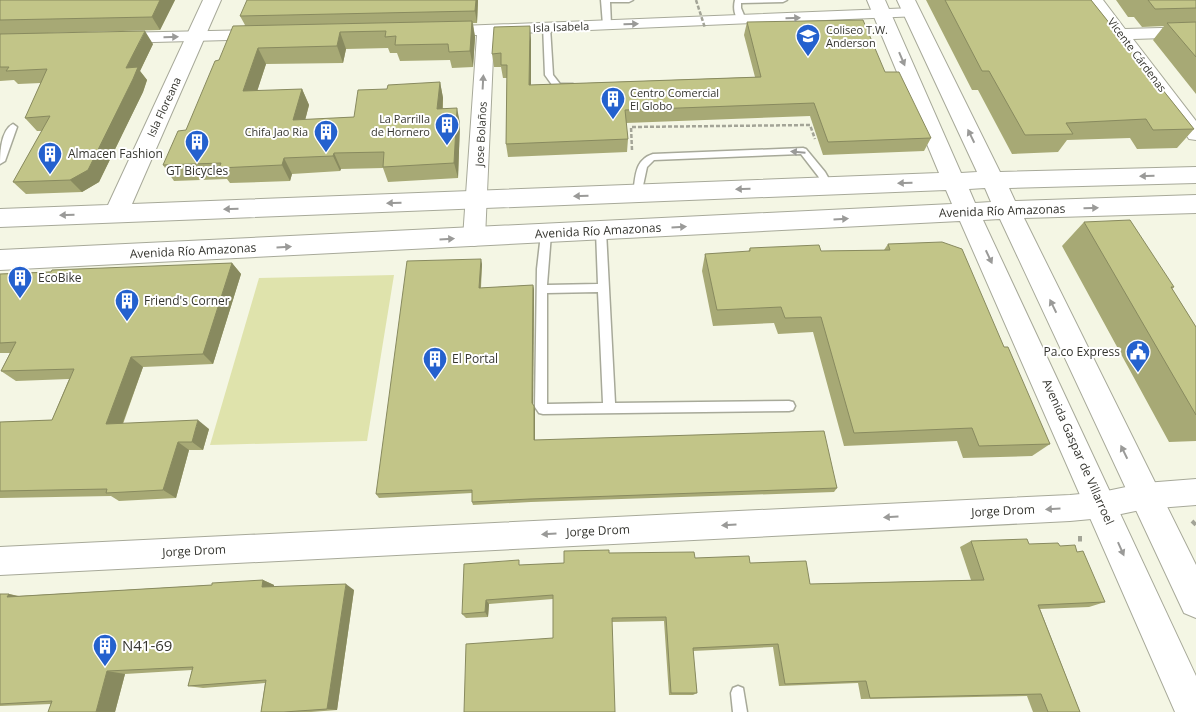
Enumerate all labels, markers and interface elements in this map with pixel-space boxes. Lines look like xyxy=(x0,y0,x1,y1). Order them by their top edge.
one-way arrow xyxy=(786,14,802,22)
street label: Vicente Cárdenas xyxy=(1105,15,1170,95)
street label: Isla Isabela xyxy=(533,18,589,35)
one-way arrow xyxy=(623,20,639,28)
place label: Coliseo T.W. Anderson xyxy=(826,22,888,50)
school or university icon: Coliseo T.W. Anderson xyxy=(795,23,821,57)
one-way arrow xyxy=(163,33,179,41)
one-way arrow xyxy=(898,52,906,66)
one-way arrow xyxy=(480,73,488,89)
street label: Isla Floreana xyxy=(143,74,184,139)
place label: Centro Comercial El Globo xyxy=(630,85,719,113)
building icon: Centro Comercial El Globo xyxy=(600,86,626,120)
street label: Jose Bolaños xyxy=(471,101,490,168)
place label: La Parrilla de Hornero xyxy=(371,111,430,139)
building icon: La Parrilla de Hornero xyxy=(434,112,460,146)
building icon: Chifa Jao Ria xyxy=(313,119,339,153)
place label: Chifa Jao Ria xyxy=(245,124,308,139)
one-way arrow xyxy=(967,128,976,143)
building icon: GT Bicycles xyxy=(184,129,210,163)
building icon: Almacen Fashion xyxy=(37,141,63,175)
place label: Almacen Fashion xyxy=(68,145,163,162)
one-way arrow xyxy=(789,148,805,156)
place label: GT Bicycles xyxy=(166,162,228,179)
one-way arrow xyxy=(1139,172,1155,180)
one-way arrow xyxy=(897,179,913,187)
one-way arrow xyxy=(735,186,751,194)
one-way arrow xyxy=(572,192,588,200)
one-way arrow xyxy=(386,199,402,207)
street label: Avenida Río Amazonas xyxy=(938,200,1066,221)
one-way arrow xyxy=(1083,203,1099,211)
one-way arrow xyxy=(223,205,239,213)
one-way arrow xyxy=(59,212,75,220)
one-way arrow xyxy=(833,214,849,222)
street label: Avenida Río Amazonas xyxy=(534,219,662,242)
one-way arrow xyxy=(671,223,687,231)
one-way arrow xyxy=(439,235,455,243)
street label: Avenida Río Amazonas xyxy=(129,239,257,262)
one-way arrow xyxy=(277,243,293,251)
one-way arrow xyxy=(985,250,993,264)
building icon: EcoBike xyxy=(7,265,33,299)
place label: EcoBike xyxy=(38,269,82,286)
building icon: Friend's Corner xyxy=(114,288,140,322)
place label: Friend's Corner xyxy=(144,292,230,309)
one-way arrow xyxy=(1049,299,1057,313)
public building icon: Pa.co Express xyxy=(1125,339,1151,373)
place label: Pa.co Express xyxy=(1044,343,1120,360)
building icon: El Portal xyxy=(422,346,448,380)
place label: El Portal xyxy=(452,350,498,367)
street label: Avenida Gaspar de Villarroel xyxy=(1039,376,1118,527)
one-way arrow xyxy=(1120,445,1128,459)
street label: Jorge Drom xyxy=(970,500,1035,521)
one-way arrow xyxy=(1045,505,1061,513)
one-way arrow xyxy=(883,513,899,521)
street label: Jorge Drom xyxy=(565,520,630,541)
one-way arrow xyxy=(720,521,736,529)
one-way arrow xyxy=(540,530,556,538)
street label: Jorge Drom xyxy=(161,540,226,561)
one-way arrow xyxy=(1118,542,1126,556)
building icon: N41-69 xyxy=(92,633,118,667)
place label: N41-69 xyxy=(122,635,172,655)

